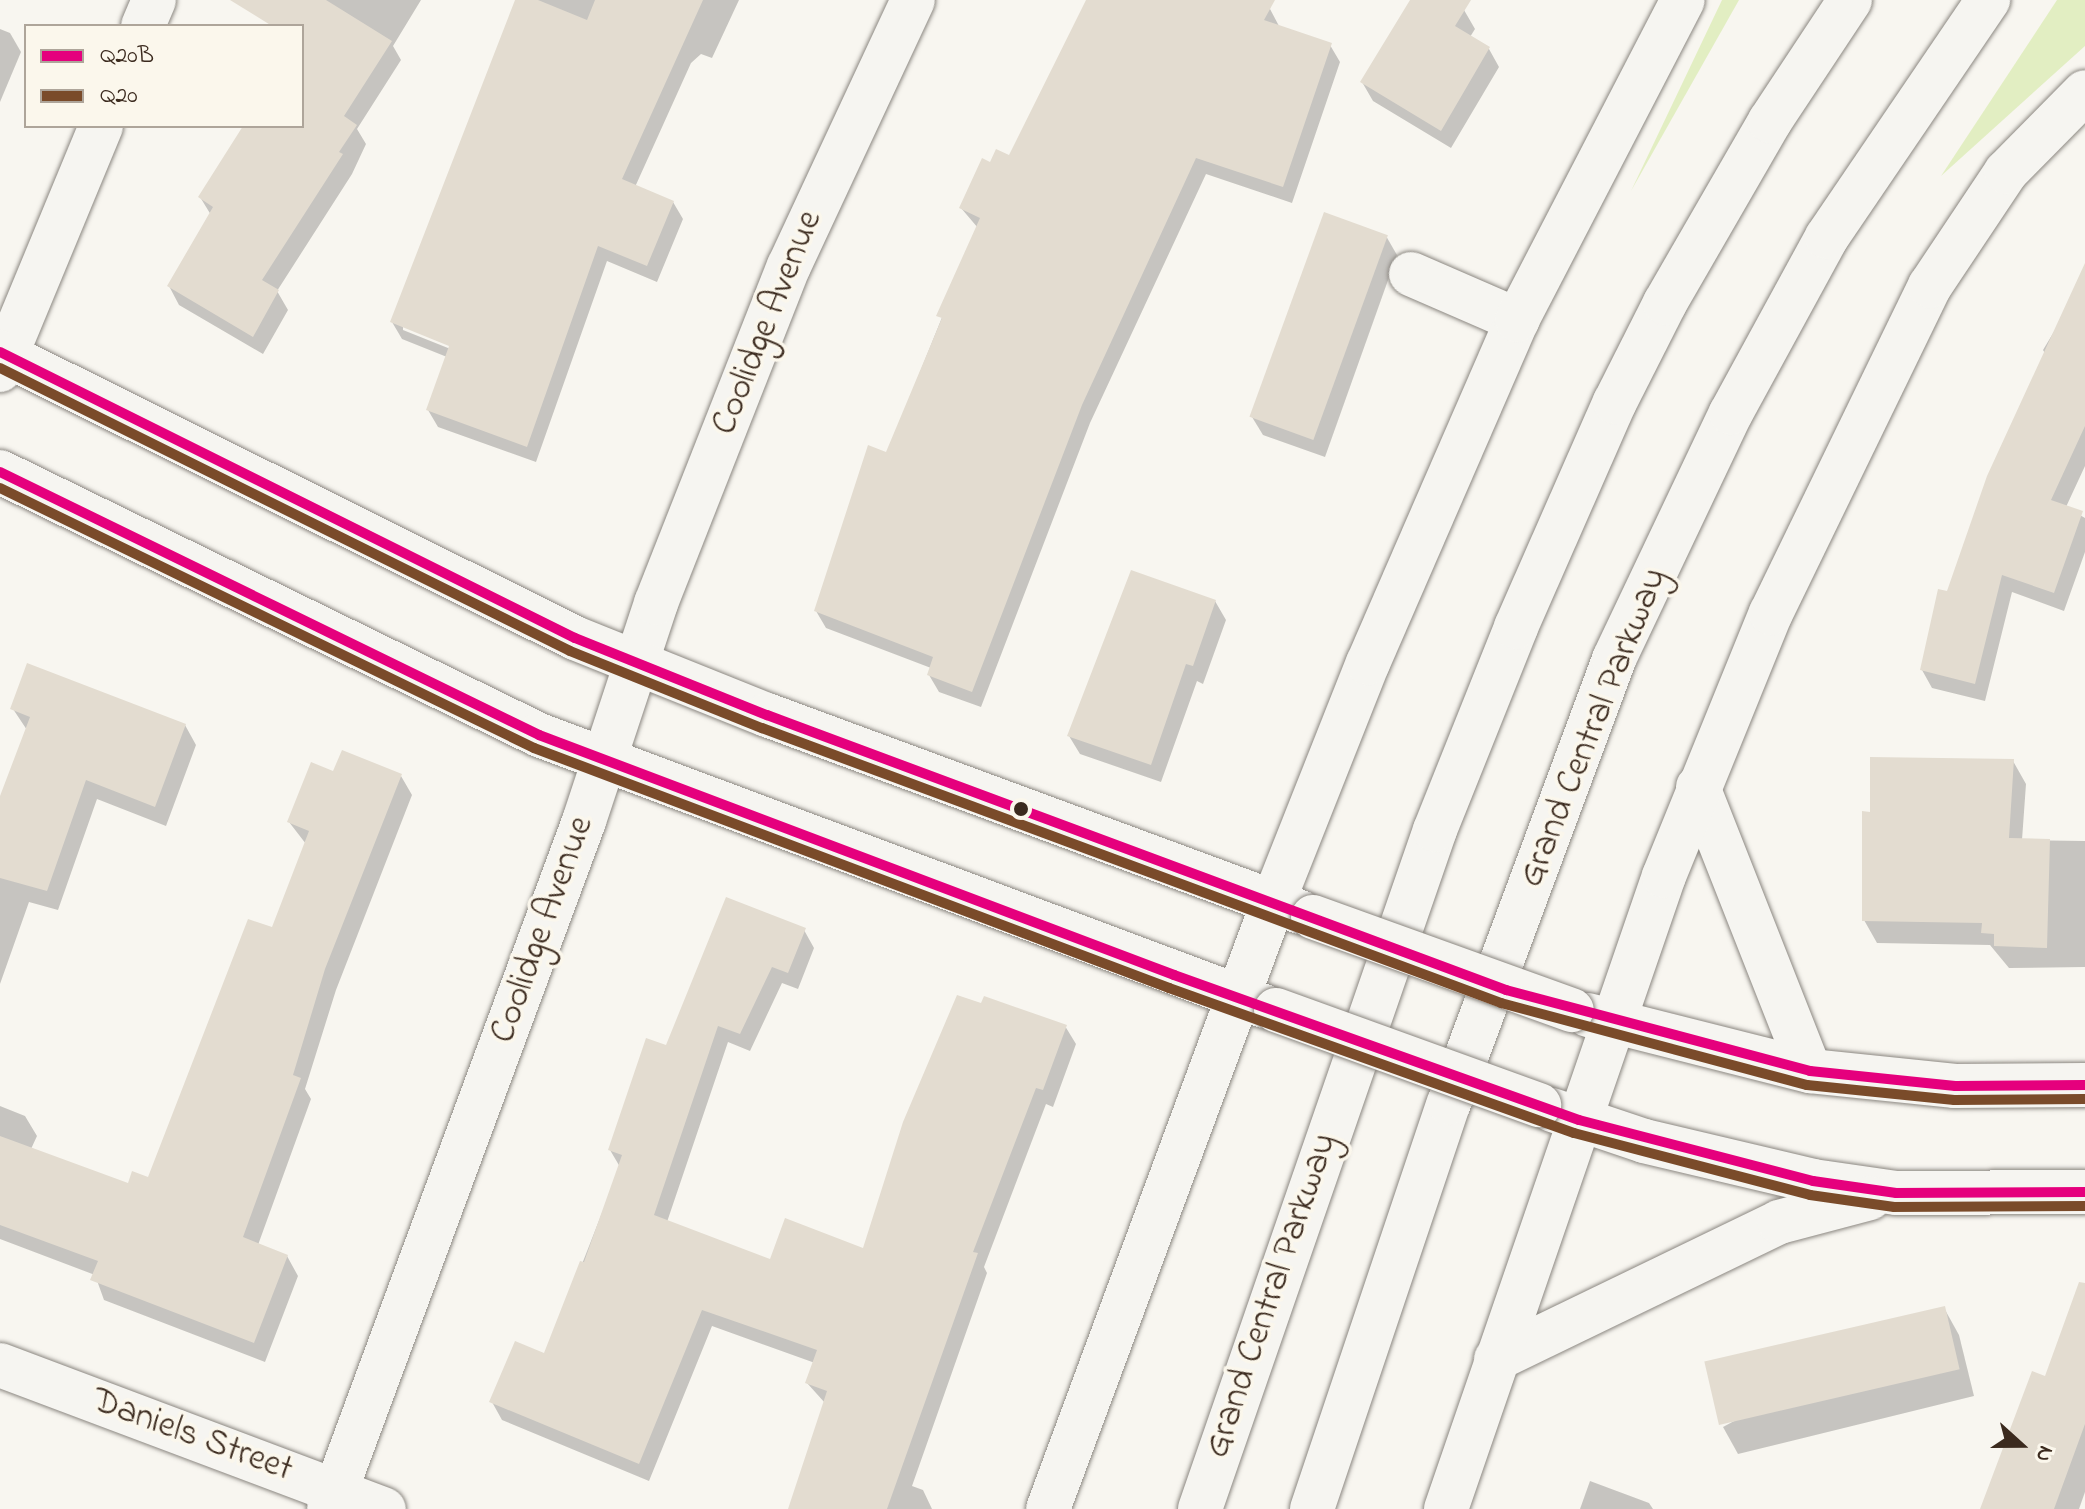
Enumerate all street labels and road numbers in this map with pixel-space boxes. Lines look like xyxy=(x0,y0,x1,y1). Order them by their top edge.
street label: Coolidge Avenue xyxy=(703,205,833,441)
street label: Grand Central Parkway xyxy=(1510,562,1678,894)
street label: Coolidge Avenue xyxy=(482,811,604,1049)
street label: Grand Central Parkway xyxy=(1196,1128,1348,1464)
street label: Daniels Street xyxy=(86,1380,298,1492)

